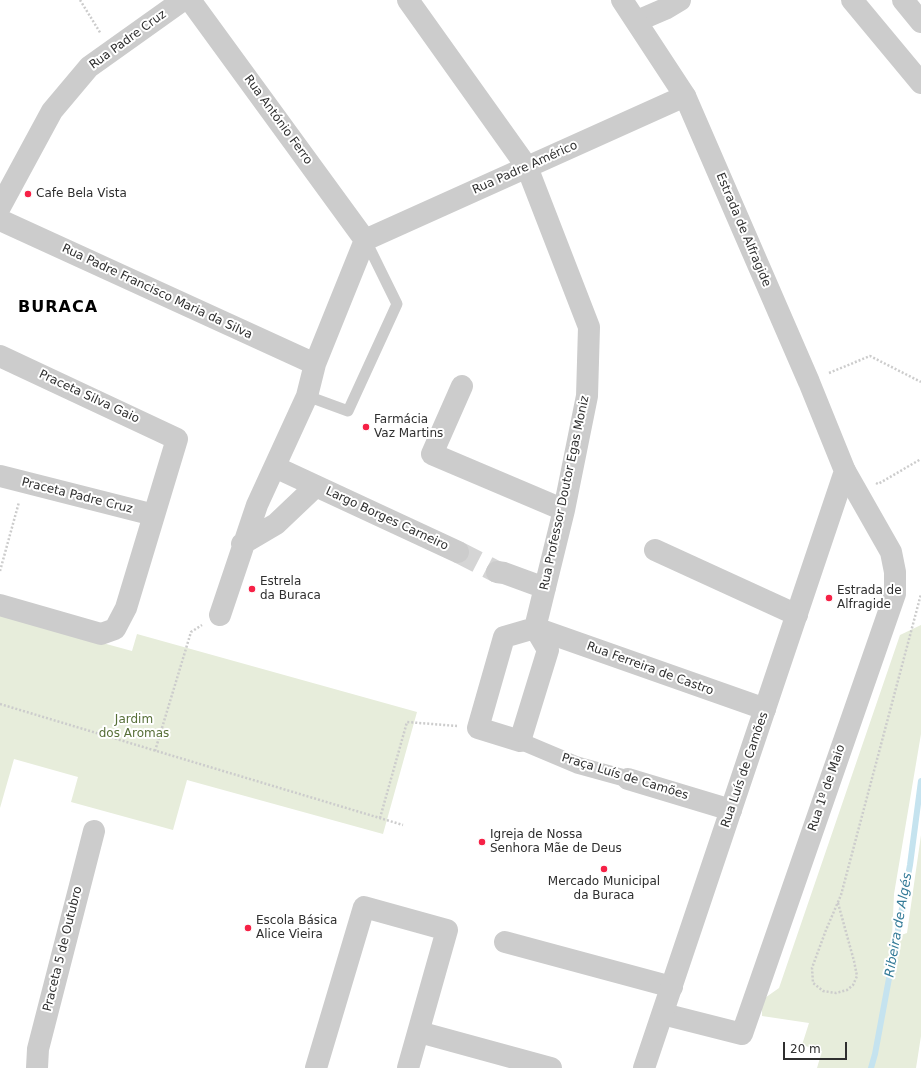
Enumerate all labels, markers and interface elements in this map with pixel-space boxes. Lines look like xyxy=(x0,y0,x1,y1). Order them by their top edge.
street label: Rua Padre Cruz xyxy=(87,7,169,73)
street label: Rua António Ferro xyxy=(241,73,315,167)
street label: Rua Padre Américo xyxy=(470,138,580,198)
street label: Estrada de Alfragide xyxy=(712,171,774,289)
place label: Cafe Bela Vista xyxy=(36,187,127,201)
marker: Cafe Bela Vista xyxy=(23,189,33,199)
street label: Rua Padre Francisco Maria da Silva xyxy=(59,241,255,343)
district label: BURACA xyxy=(18,298,98,318)
street label: Praceta Silva Gaio xyxy=(37,367,141,427)
street label: Rua Professor Doutor Egas Moniz xyxy=(537,394,593,592)
place label: Farmácia Vaz Martins xyxy=(374,413,443,441)
marker: Farmácia Vaz Martins xyxy=(361,422,371,432)
street label: Praceta Padre Cruz xyxy=(20,475,134,517)
street label: Largo Borges Carneiro xyxy=(323,484,451,554)
place label: Estrela da Buraca xyxy=(260,575,321,603)
marker: Estrela da Buraca xyxy=(247,584,257,594)
place label: Estrada de Alfragide xyxy=(837,584,902,612)
marker: Estrada de Alfragide xyxy=(824,593,834,603)
street label: Rua Ferreira de Castro xyxy=(585,639,715,699)
street label: Rua Luís de Camões xyxy=(718,710,772,830)
park label: Jardim dos Aromas xyxy=(99,713,169,741)
street label: Rua 1º de Maio xyxy=(805,743,849,833)
street label: Praça Luís de Camões xyxy=(560,751,690,803)
place label: Igreja de Nossa Senhora Mãe de Deus xyxy=(490,828,622,856)
marker: Igreja de Nossa Senhora Mãe de Deus xyxy=(477,837,487,847)
marker: Mercado Municipal da Buraca xyxy=(599,864,609,874)
water label: Ribeira de Algés xyxy=(882,872,916,978)
place label: Mercado Municipal da Buraca xyxy=(548,875,660,903)
street label: Praceta 5 de Outubro xyxy=(40,885,86,1013)
place label: Escola Básica Alice Vieira xyxy=(256,914,337,942)
marker: Escola Básica Alice Vieira xyxy=(243,923,253,933)
scale bar xyxy=(785,1034,849,1060)
text: 20 m xyxy=(790,1042,821,1056)

